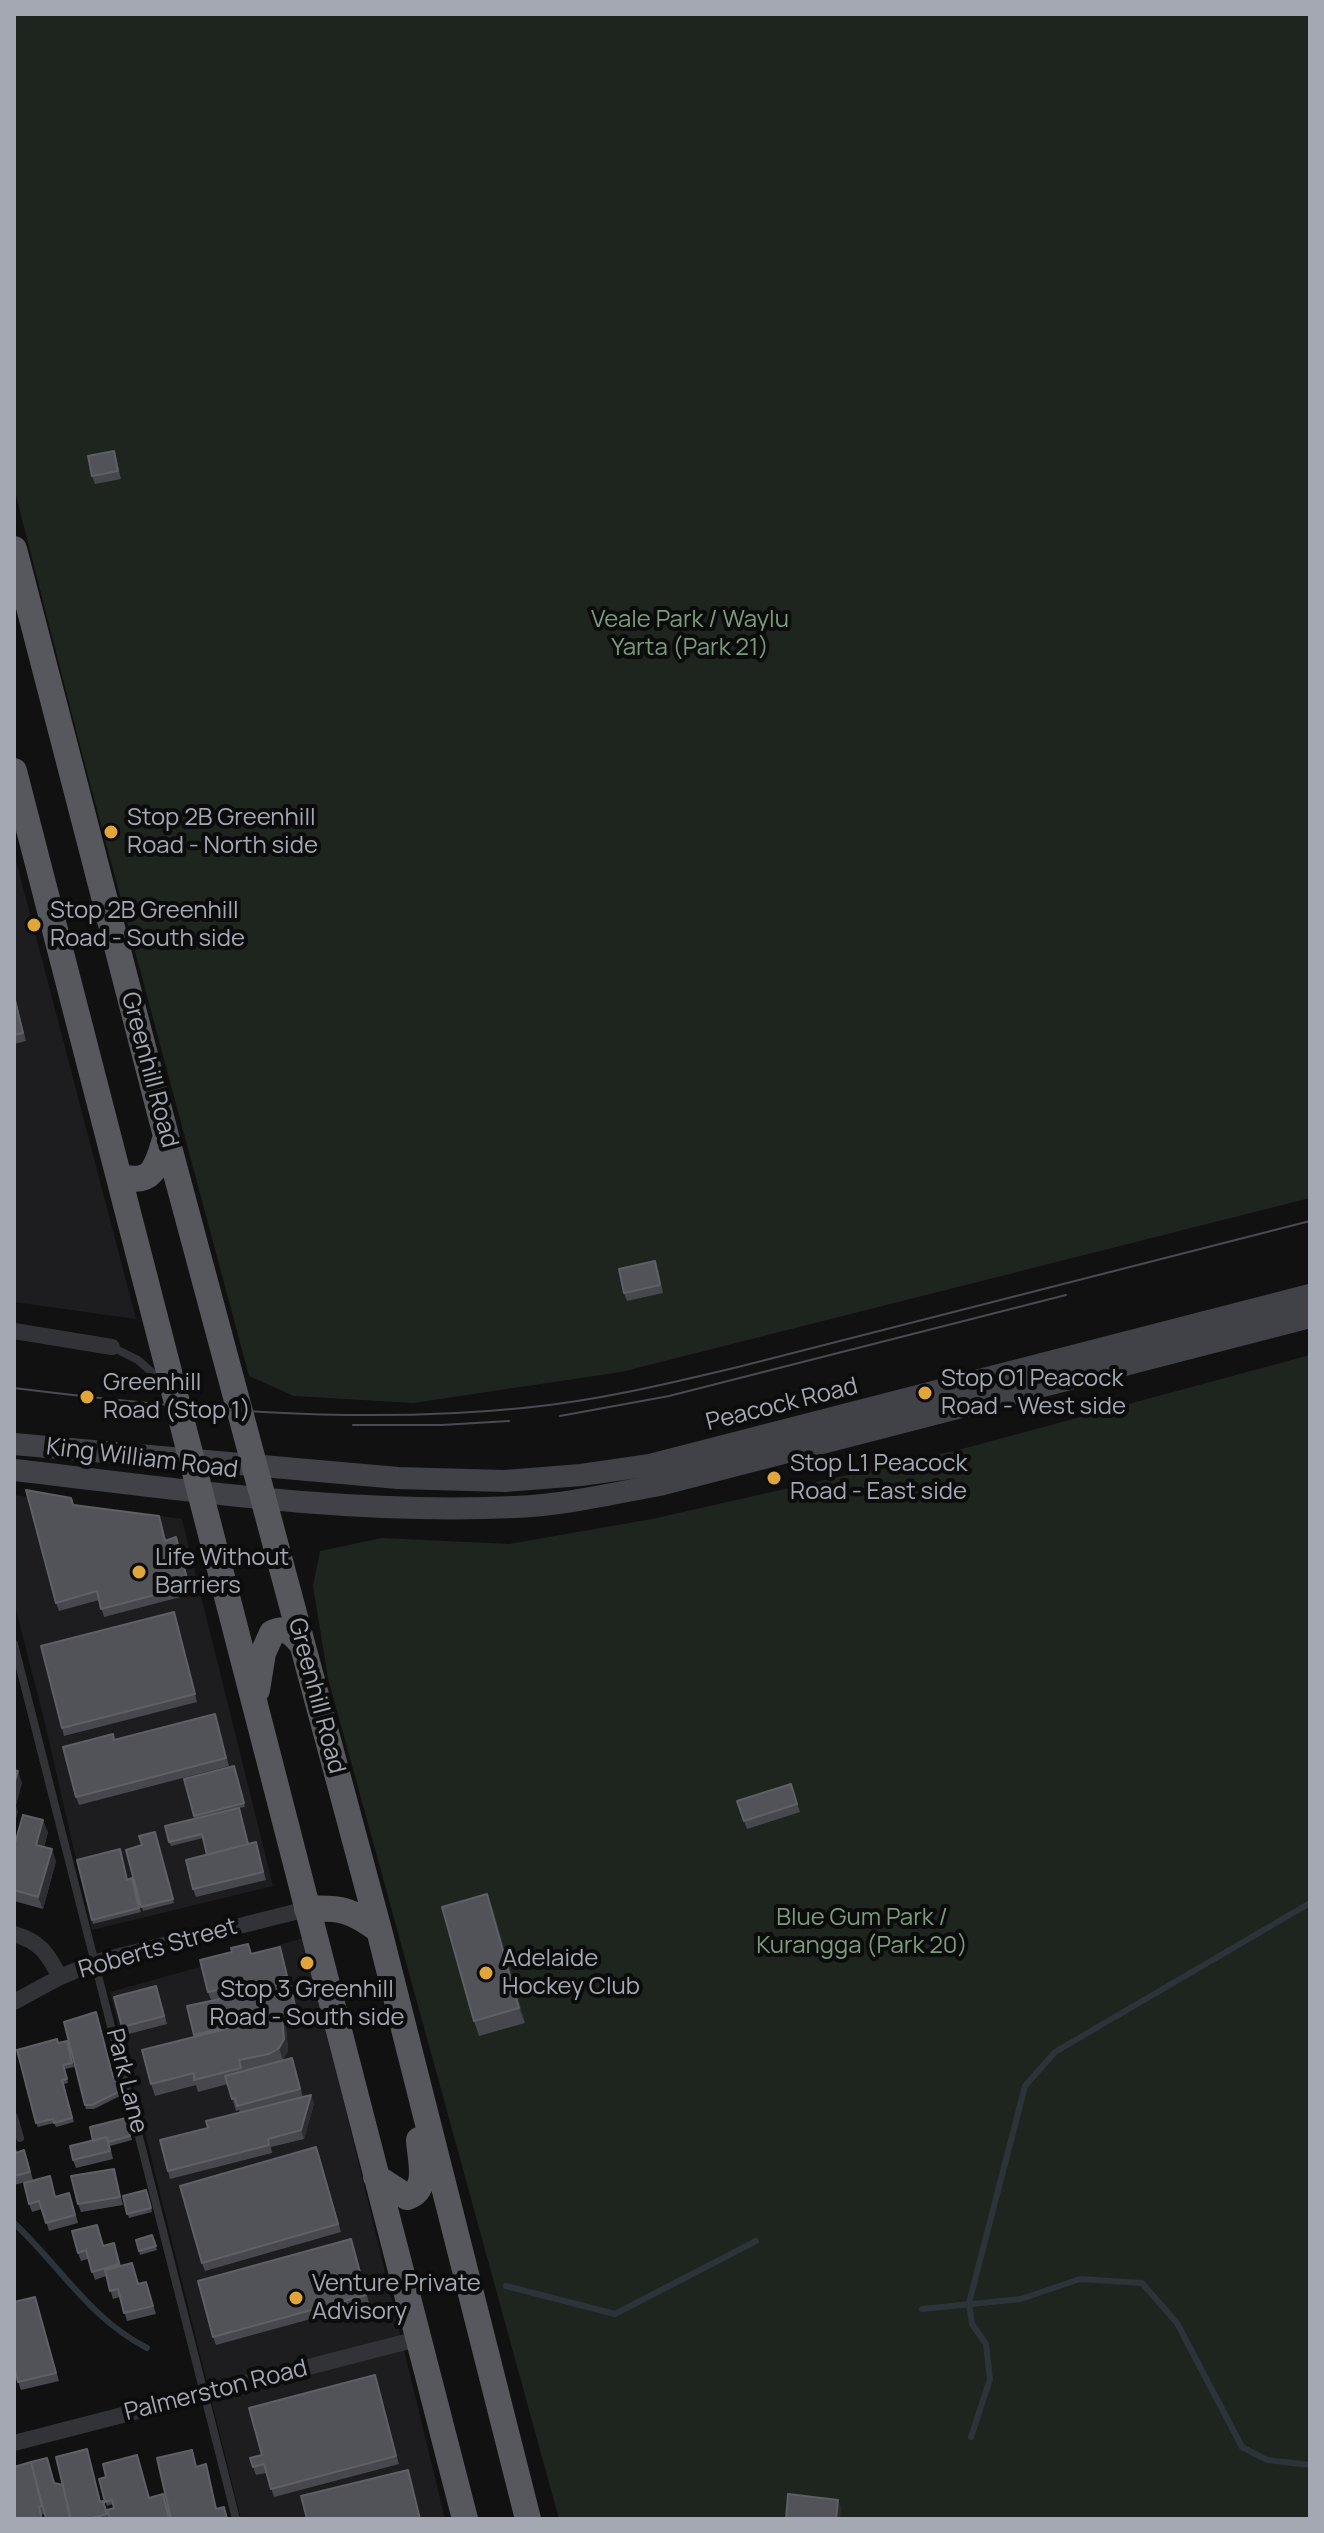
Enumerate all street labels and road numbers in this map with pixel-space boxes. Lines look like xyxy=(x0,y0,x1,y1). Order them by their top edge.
street label: Greenhill Road xyxy=(114,989,184,1151)
street label: Peacock Road xyxy=(703,1372,861,1438)
street label: King William Road xyxy=(45,1433,239,1485)
street label: Greenhill Road xyxy=(281,1615,351,1777)
street label: Roberts Street xyxy=(75,1913,241,1985)
street label: Park Lane xyxy=(99,2026,153,2136)
street label: Palmerston Road xyxy=(122,2354,310,2428)

